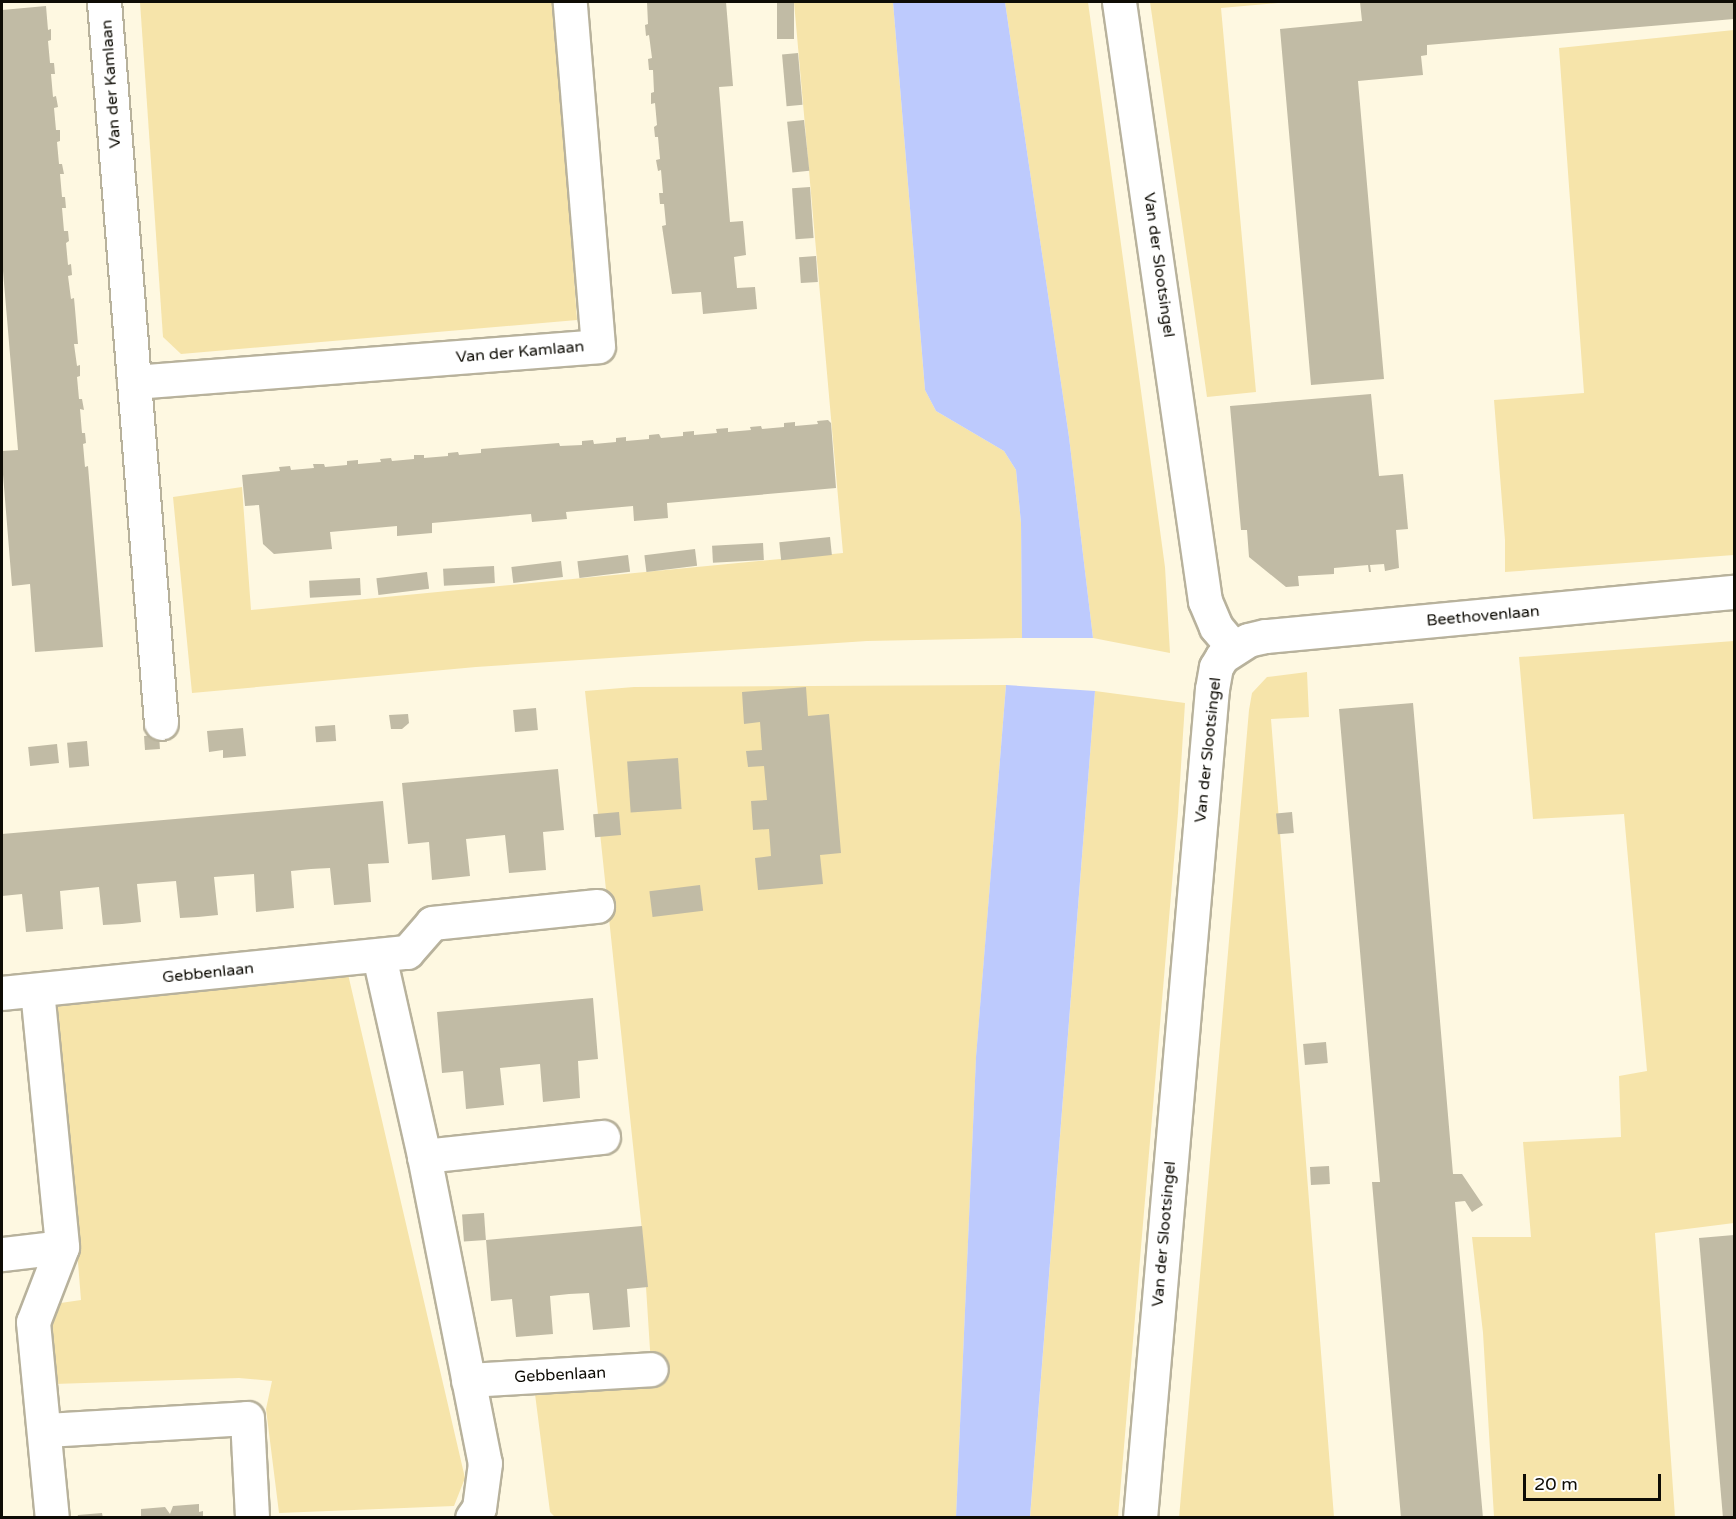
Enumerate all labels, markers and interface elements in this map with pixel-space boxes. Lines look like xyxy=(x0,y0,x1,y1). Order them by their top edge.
street label: Van der Kamlaan xyxy=(97,19,125,149)
street label: Van der Slootsingel xyxy=(1139,191,1179,339)
street label: Van der Kamlaan xyxy=(455,337,585,367)
street label: Beethovenlaan xyxy=(1426,601,1540,631)
street label: Van der Slootsingel xyxy=(1191,676,1225,824)
street label: Gebbenlaan xyxy=(161,959,255,987)
street label: Van der Slootsingel xyxy=(1148,1160,1180,1308)
street label: Gebbenlaan xyxy=(514,1363,606,1387)
scale bar xyxy=(1526,1462,1664,1500)
text: 20 m xyxy=(1534,1473,1578,1495)

